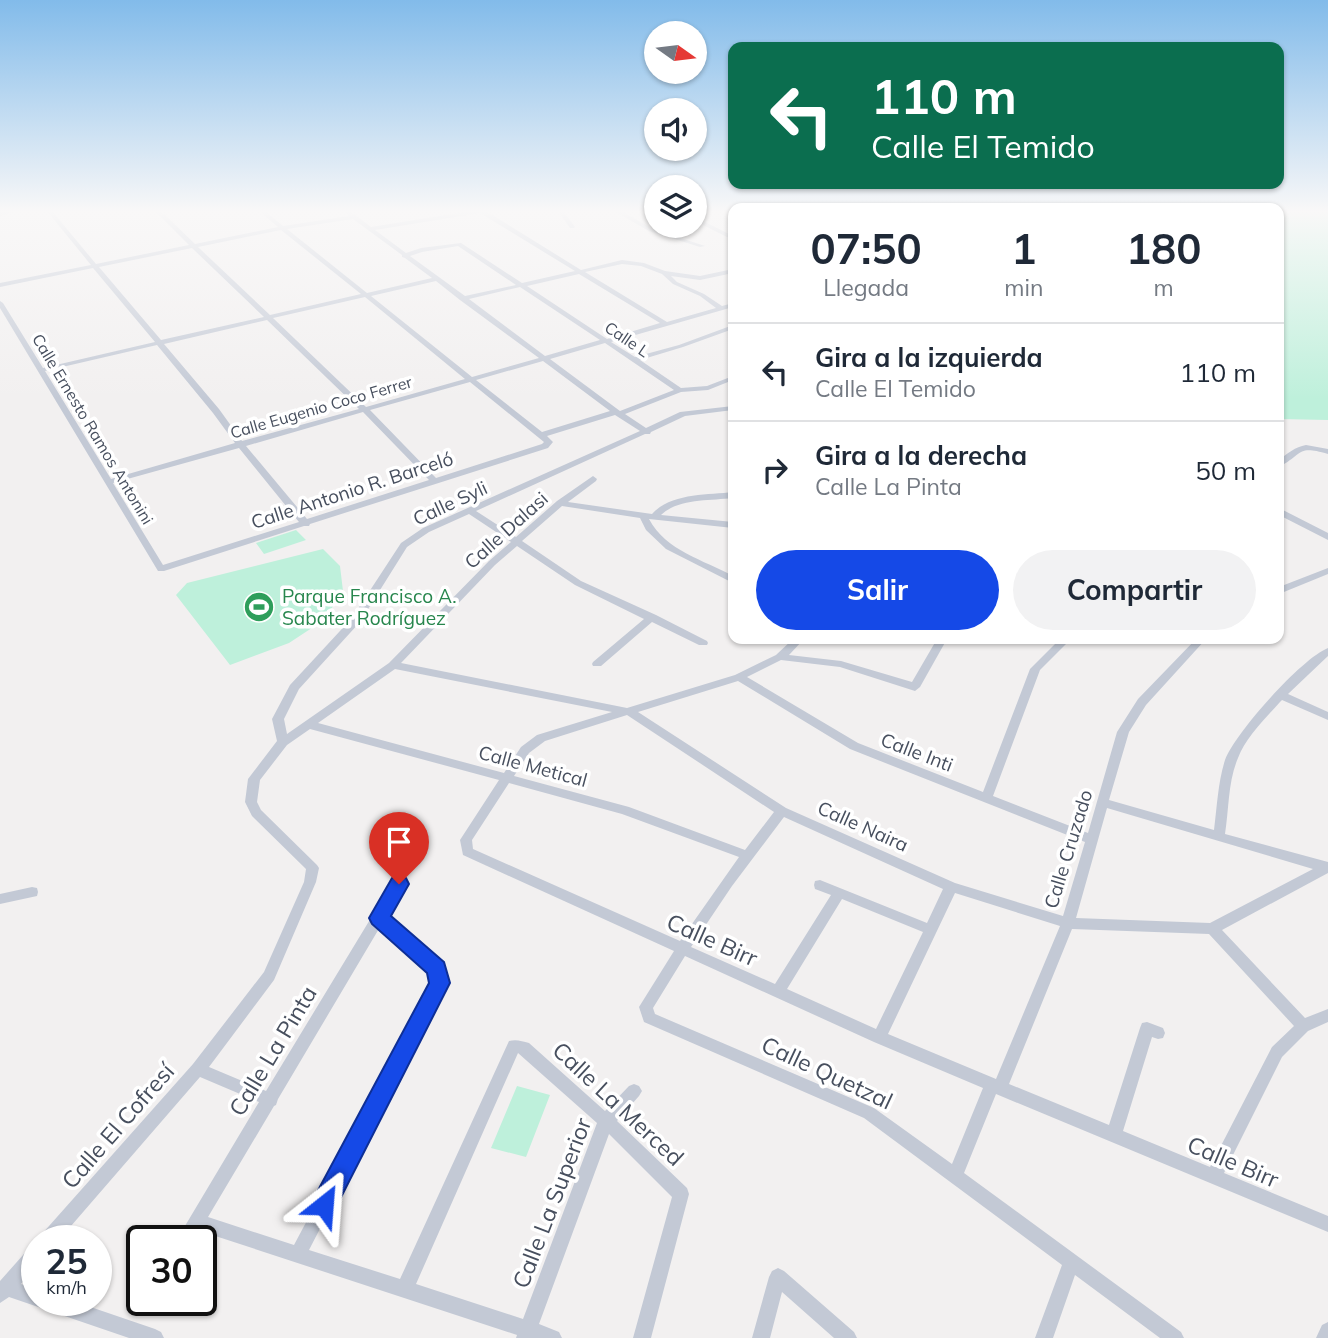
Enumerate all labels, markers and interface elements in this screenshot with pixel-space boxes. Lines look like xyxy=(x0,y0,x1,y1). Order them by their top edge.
north arrow xyxy=(644,21,707,84)
map controls xyxy=(644,21,707,238)
text: 110 m xyxy=(871,65,1017,126)
icon: left xyxy=(756,70,847,161)
button: sound xyxy=(644,98,707,161)
text: Calle El Temido xyxy=(871,126,1095,166)
button: layers xyxy=(644,175,707,238)
text: 07:50 xyxy=(811,222,922,275)
text: 1 xyxy=(1011,222,1036,275)
text: 180 xyxy=(1126,222,1201,275)
text: Llegada xyxy=(823,273,909,302)
text: min xyxy=(1004,273,1043,302)
text: m xyxy=(1154,273,1174,302)
street label: Calle L xyxy=(601,317,653,361)
street label: Calle Ernesto Ramos Antonini xyxy=(28,330,158,528)
text: Gira a la izquierda xyxy=(815,341,1043,374)
icon: left xyxy=(756,353,794,391)
text: 110 m xyxy=(1180,356,1256,389)
street label: Calle Eugenio Coco Ferrer xyxy=(228,371,414,443)
text: Calle El Temido xyxy=(815,374,976,403)
text: Gira a la derecha xyxy=(815,439,1027,472)
street label: Calle Antonio R. Barceló xyxy=(248,446,456,534)
icon: right xyxy=(756,451,794,489)
text: 50 m xyxy=(1195,454,1256,487)
text: Calle La Pinta xyxy=(815,472,962,501)
street label: Calle Syli xyxy=(409,475,491,531)
street label: Calle Dalasi xyxy=(459,486,553,574)
button: Salir xyxy=(756,550,999,630)
button: Compartir xyxy=(1013,550,1256,630)
place label: Parque Francisco A. Sabater Rodríguez xyxy=(282,584,457,630)
sports icon: Parque Francisco A. Sabater Rodríguez xyxy=(242,590,276,624)
street label: Calle Inti xyxy=(877,727,957,777)
street label: Calle Metical xyxy=(476,740,590,792)
street label: Calle Cruzado xyxy=(1039,787,1097,911)
street label: Calle Naira xyxy=(814,795,912,857)
pin xyxy=(369,812,429,884)
icon: arrive xyxy=(380,823,418,861)
street label: Calle Birr xyxy=(662,907,763,973)
street label: Calle La Pinta xyxy=(222,980,323,1121)
street label: Calle Quetzal xyxy=(757,1030,897,1116)
street label: Calle La Merced xyxy=(547,1035,690,1172)
street label: Calle El Cofresí xyxy=(55,1056,181,1194)
street label: Calle La Superior xyxy=(506,1113,598,1292)
street label: Calle Birr xyxy=(1183,1129,1284,1194)
position arrow xyxy=(287,1168,361,1242)
speed limit sign: 30 xyxy=(126,1225,217,1316)
text: 25 xyxy=(45,1239,88,1283)
text: km/h xyxy=(46,1276,87,1299)

